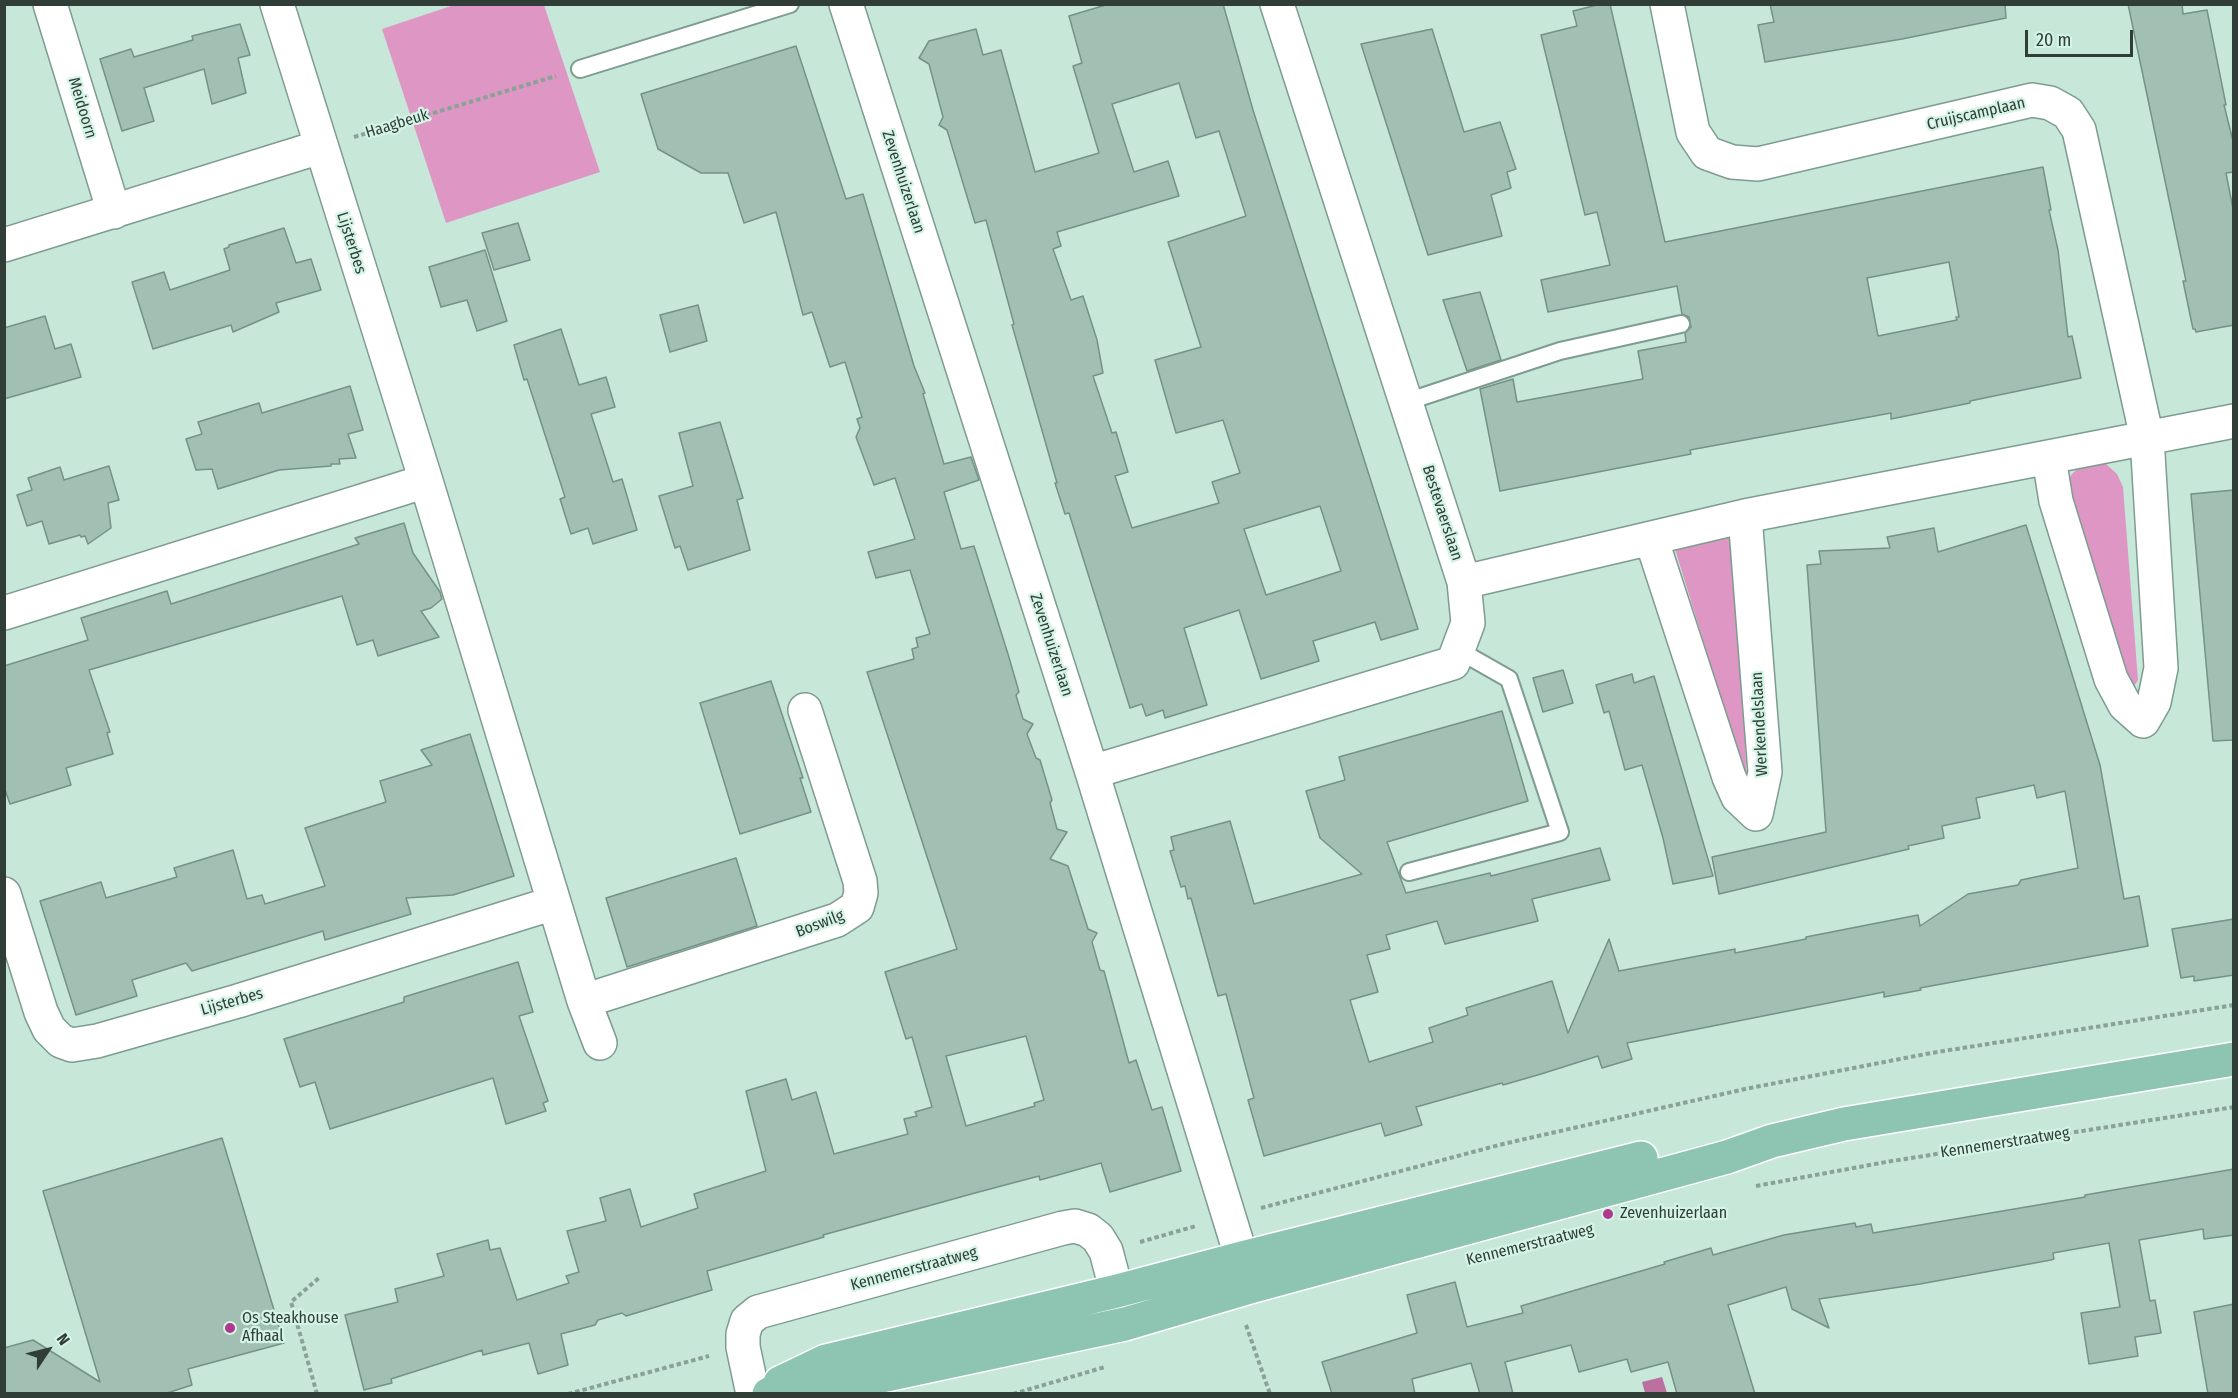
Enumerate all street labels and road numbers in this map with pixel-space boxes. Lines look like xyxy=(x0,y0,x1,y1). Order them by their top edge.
street label: Meidoorn xyxy=(64,75,100,141)
street label: Cruijscamplaan xyxy=(1925,93,2027,135)
street label: Haagbeuk xyxy=(363,105,431,143)
street label: Zevenhuizerlaan xyxy=(877,128,929,236)
street label: Lijsterbes xyxy=(332,210,370,276)
street label: Bestevaerslaan xyxy=(1418,463,1466,563)
street label: Zevenhuizerlaan xyxy=(1025,591,1077,699)
street label: Werkendelslaan xyxy=(1748,671,1772,777)
street label: Boswilg xyxy=(793,906,847,942)
street label: Lijsterbes xyxy=(199,984,265,1020)
street label: Kennemerstraatweg xyxy=(1939,1123,2071,1163)
street label: Kennemerstraatweg xyxy=(1464,1220,1596,1270)
street label: Kennemerstraatweg xyxy=(849,1243,979,1295)

